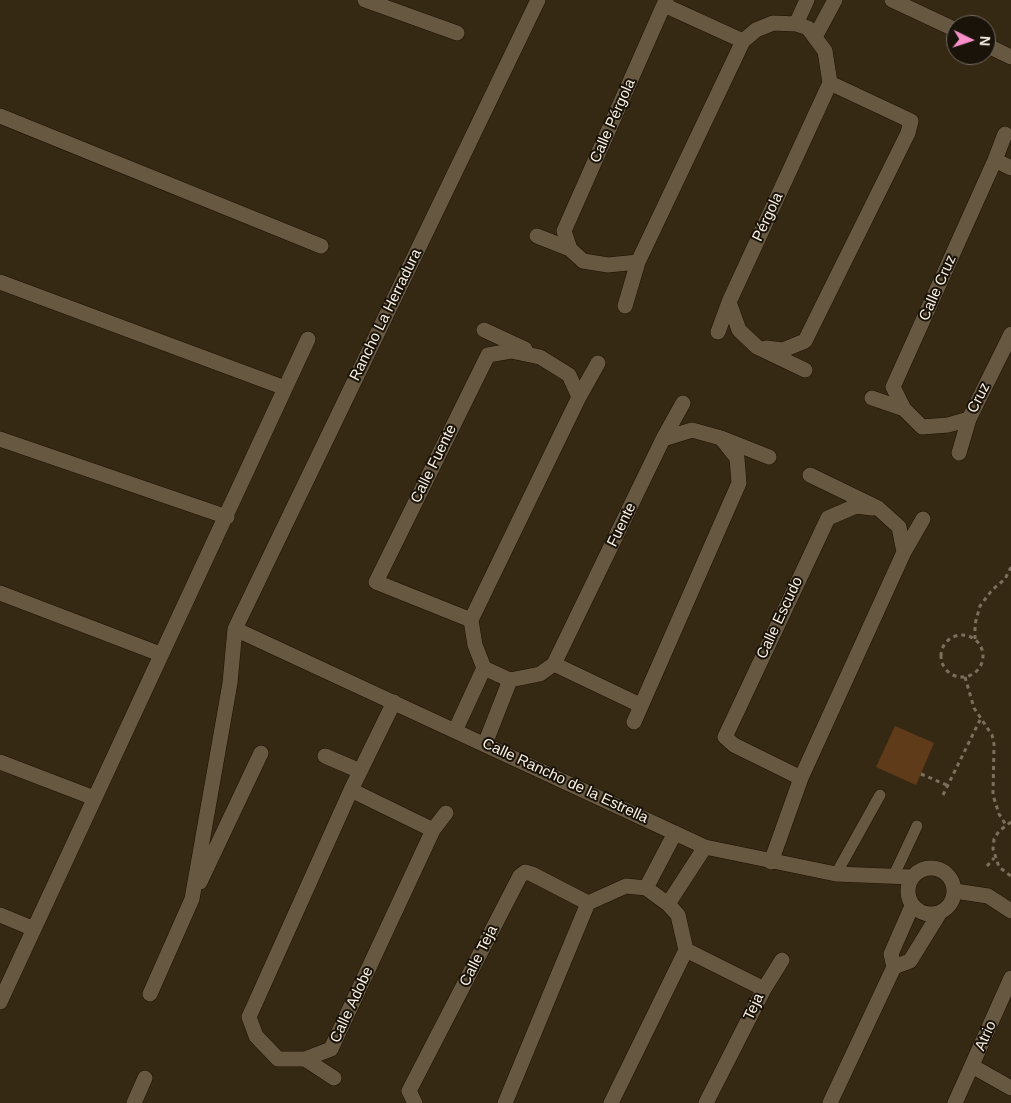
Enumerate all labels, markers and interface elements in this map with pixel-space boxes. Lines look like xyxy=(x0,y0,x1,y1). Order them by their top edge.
north arrow xyxy=(946,15,996,65)
text: N xyxy=(977,35,993,47)
street label: Calle Pérgola xyxy=(586,76,640,166)
street label: Pérgola xyxy=(749,190,787,244)
street label: Rancho La Herradura xyxy=(346,246,426,384)
street label: Calle Cruz xyxy=(916,252,960,324)
street label: Cruz xyxy=(964,380,994,416)
street label: Calle Fuente xyxy=(407,422,461,506)
street label: Fuente xyxy=(604,500,640,550)
street label: Calle Escudo xyxy=(753,574,807,662)
street label: Calle Rancho de la Estrella xyxy=(479,735,651,827)
street label: Calle Teja xyxy=(456,923,502,989)
street label: Calle Adobe xyxy=(327,964,377,1046)
street label: Teja xyxy=(740,991,768,1023)
street label: Atrio xyxy=(972,1018,1000,1054)

